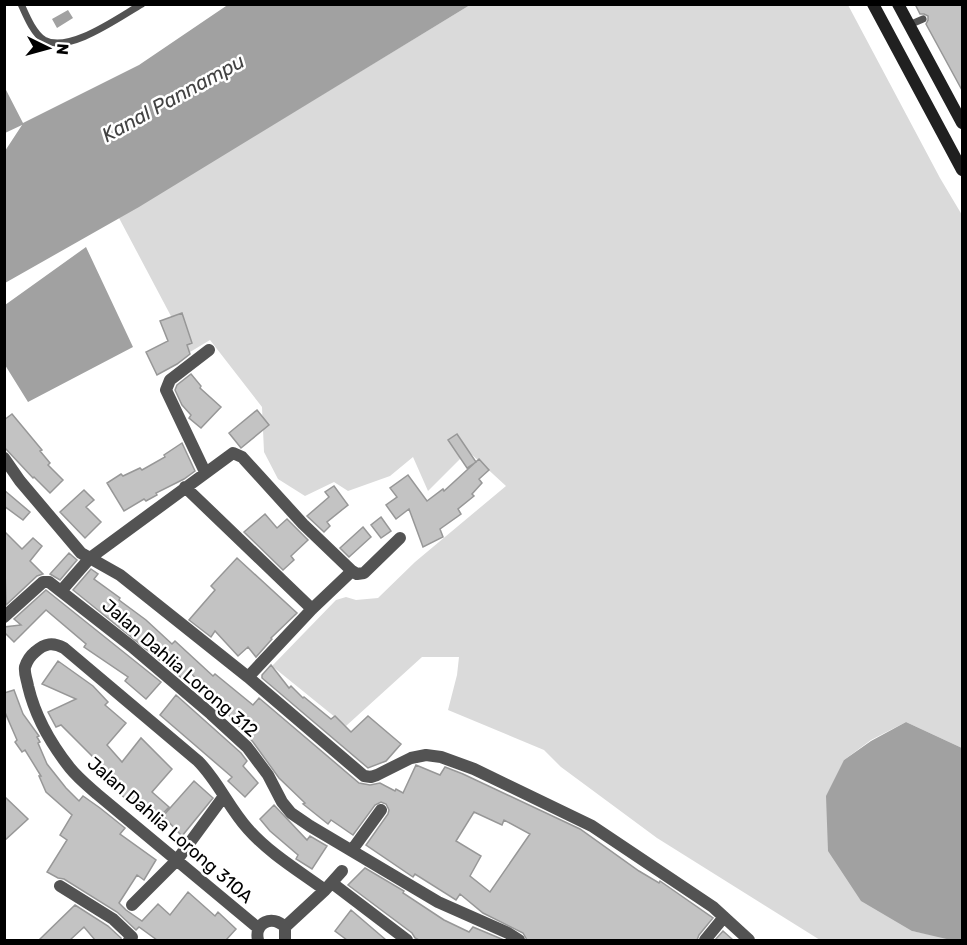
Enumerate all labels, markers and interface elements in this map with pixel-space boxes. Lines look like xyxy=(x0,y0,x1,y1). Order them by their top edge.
north arrow xyxy=(18,18,78,78)
text: N xyxy=(52,43,72,56)
water label: Kanal Pannampu xyxy=(97,49,249,147)
street label: Jalan Dahlia Lorong 312 xyxy=(98,594,262,742)
street label: Jalan Dahlia Lorong 310A xyxy=(83,752,257,908)

